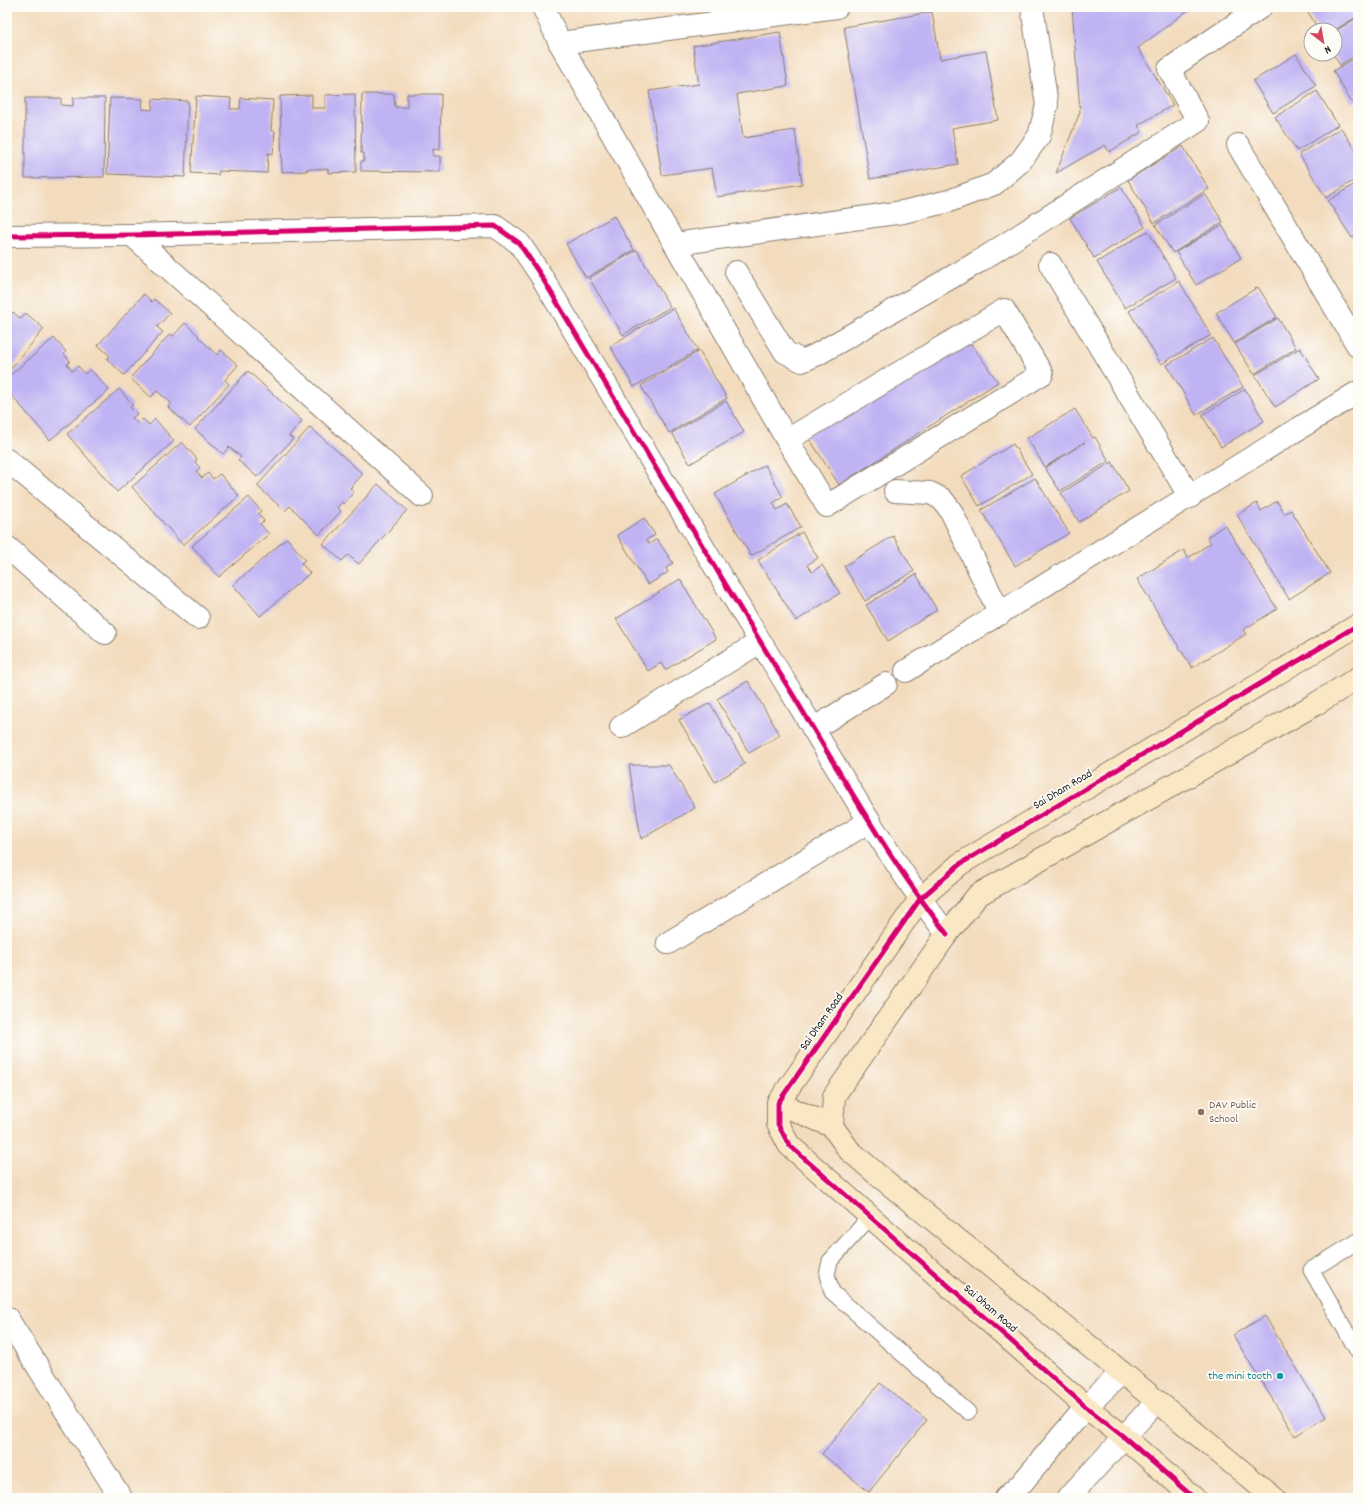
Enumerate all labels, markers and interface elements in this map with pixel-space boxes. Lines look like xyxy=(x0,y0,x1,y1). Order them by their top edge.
north arrow xyxy=(1303,22,1343,62)
text: N xyxy=(1320,41,1334,57)
street label: Sai Dham Road xyxy=(1030,766,1096,814)
street label: Sai Dham Road xyxy=(796,990,848,1054)
place label: DAV Public School xyxy=(1209,1097,1256,1128)
marker: DAV Public School xyxy=(1196,1107,1206,1117)
street label: Sai Dham Road xyxy=(959,1281,1021,1337)
place label: the mini tooth xyxy=(1208,1368,1272,1385)
marker: the mini tooth xyxy=(1275,1371,1285,1381)

